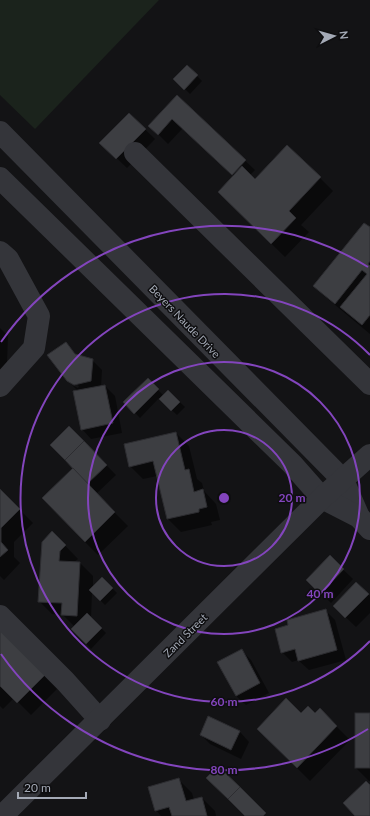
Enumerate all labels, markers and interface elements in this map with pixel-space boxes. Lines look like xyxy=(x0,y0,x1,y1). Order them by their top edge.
north arrow xyxy=(314,16,354,56)
text: N xyxy=(338,30,351,40)
street label: Beyers Naude Drive xyxy=(147,282,223,360)
text: 20 m xyxy=(279,490,305,505)
centre of rings xyxy=(217,491,231,505)
text: 40 m xyxy=(307,586,333,601)
street label: Zand Street xyxy=(161,611,209,659)
text: 60 m xyxy=(211,694,237,709)
text: 80 m xyxy=(211,762,237,777)
scale bar xyxy=(18,774,86,800)
text: 20 m xyxy=(24,780,51,795)

